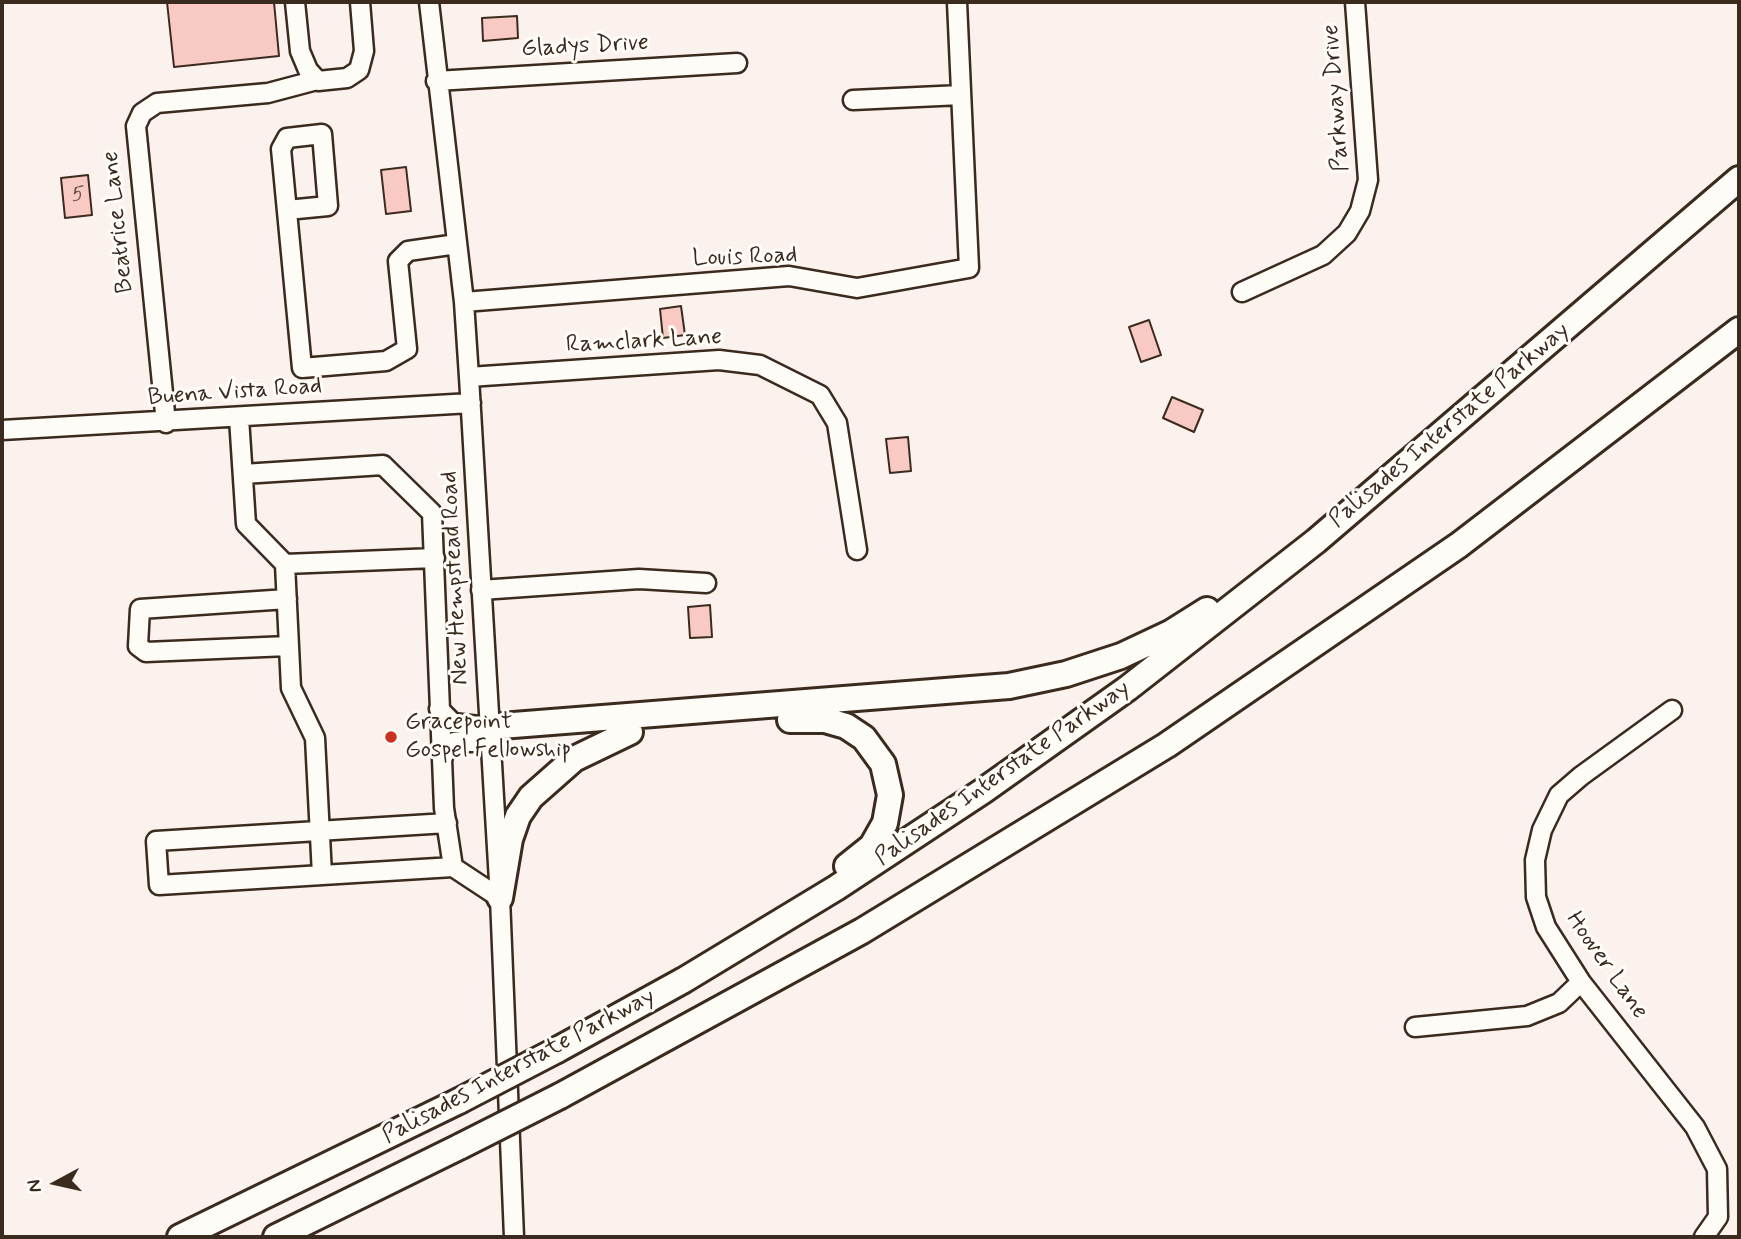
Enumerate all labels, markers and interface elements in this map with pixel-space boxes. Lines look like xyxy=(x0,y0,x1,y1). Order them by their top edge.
street label: Parkway Drive xyxy=(1317,23,1357,173)
street label: Gladys Drive xyxy=(520,29,650,65)
street label: Beatrice Lane xyxy=(97,149,141,295)
house number: 5 xyxy=(72,183,84,209)
street label: Louis Road xyxy=(692,242,798,274)
street label: Palisades Interstate Parkway xyxy=(1324,317,1576,535)
street label: Ramclark Lane xyxy=(565,324,723,360)
street label: Buena Vista Road xyxy=(147,373,323,413)
street label: New Hempstead Road xyxy=(436,470,476,686)
street label: Palisades Interstate Parkway xyxy=(870,675,1136,873)
place label: Gracepoint Gospel Fellowship xyxy=(405,709,571,765)
marker: Gracepoint Gospel Fellowship xyxy=(383,729,399,745)
street label: Hoover Lane xyxy=(1559,907,1653,1025)
street label: Palisades Interstate Parkway xyxy=(378,983,660,1151)
north arrow xyxy=(21,1148,91,1218)
text: N xyxy=(21,1178,48,1194)

